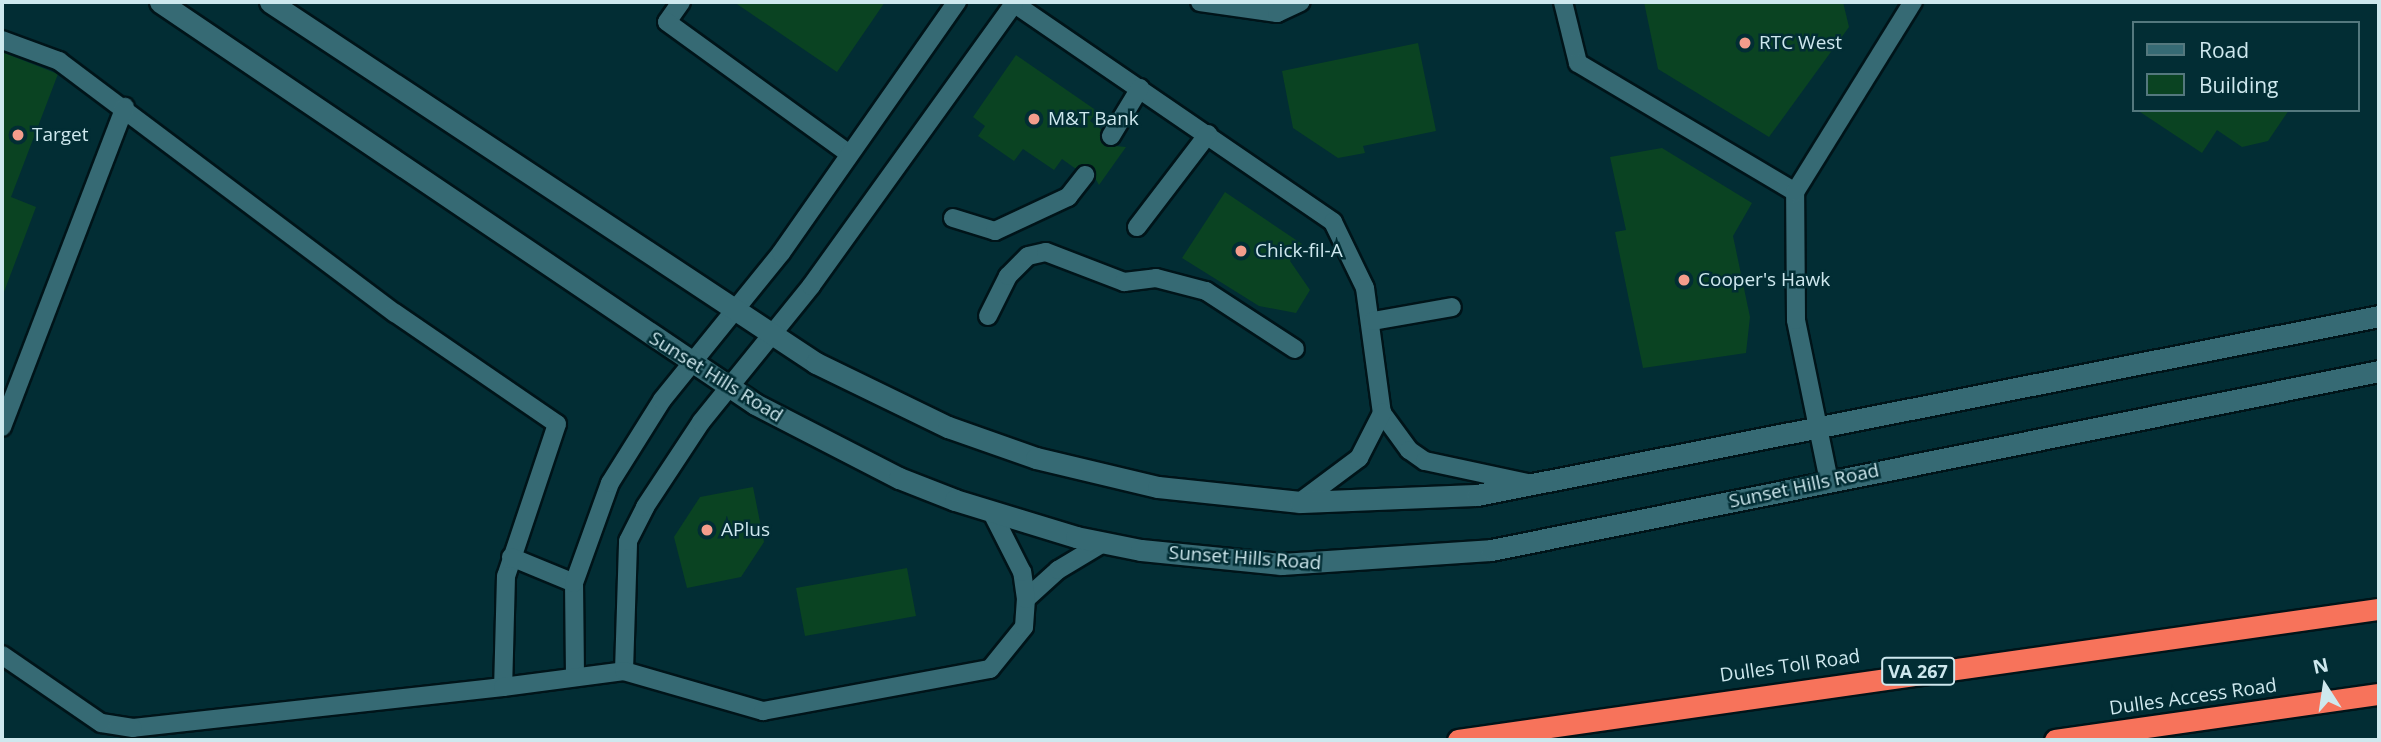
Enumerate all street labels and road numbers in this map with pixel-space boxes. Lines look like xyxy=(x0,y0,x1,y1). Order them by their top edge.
street label: Sunset Hills Road xyxy=(645,327,787,427)
street label: Sunset Hills Road xyxy=(1727,459,1881,513)
street label: Sunset Hills Road xyxy=(1168,541,1322,575)
street label: Dulles Toll Road xyxy=(1718,645,1862,687)
road number: VA 267 xyxy=(1880,656,1956,686)
street label: Dulles Access Road xyxy=(2108,674,2278,720)

